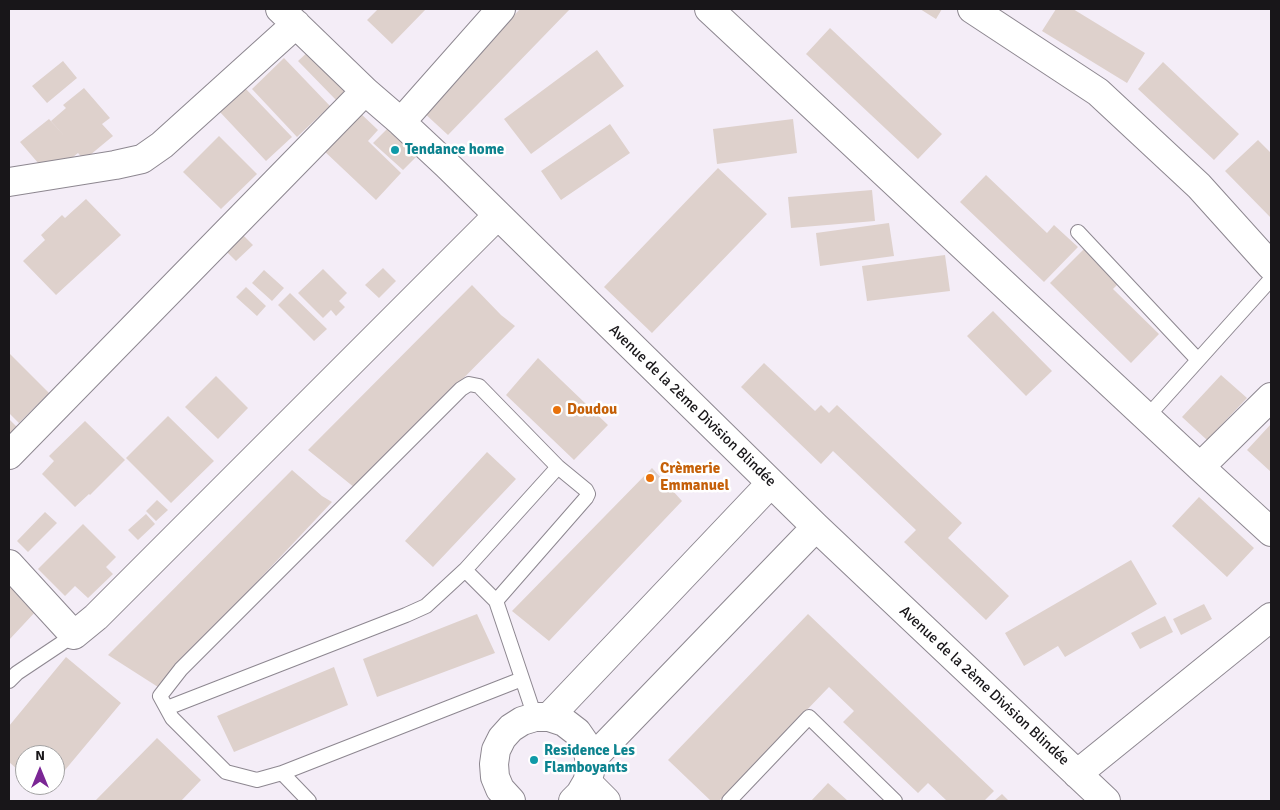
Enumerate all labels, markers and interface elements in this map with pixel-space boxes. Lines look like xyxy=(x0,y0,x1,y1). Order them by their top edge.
place label: Tendance home xyxy=(405,141,504,159)
marker: Tendance home xyxy=(389,144,401,156)
street label: Avenue de la 2ème Division Blindée xyxy=(605,321,779,491)
place label: Doudou xyxy=(567,401,617,419)
marker: Doudou xyxy=(551,404,563,416)
place label: Crèmerie Emmanuel xyxy=(660,460,729,495)
marker: Crèmerie Emmanuel xyxy=(644,472,656,484)
street label: Avenue de la 2ème Division Blindée xyxy=(895,602,1073,770)
place label: Residence Les Flamboyants xyxy=(544,742,635,777)
north arrow xyxy=(15,745,65,795)
text: N xyxy=(35,747,45,764)
marker: Residence Les Flamboyants xyxy=(528,754,540,766)

